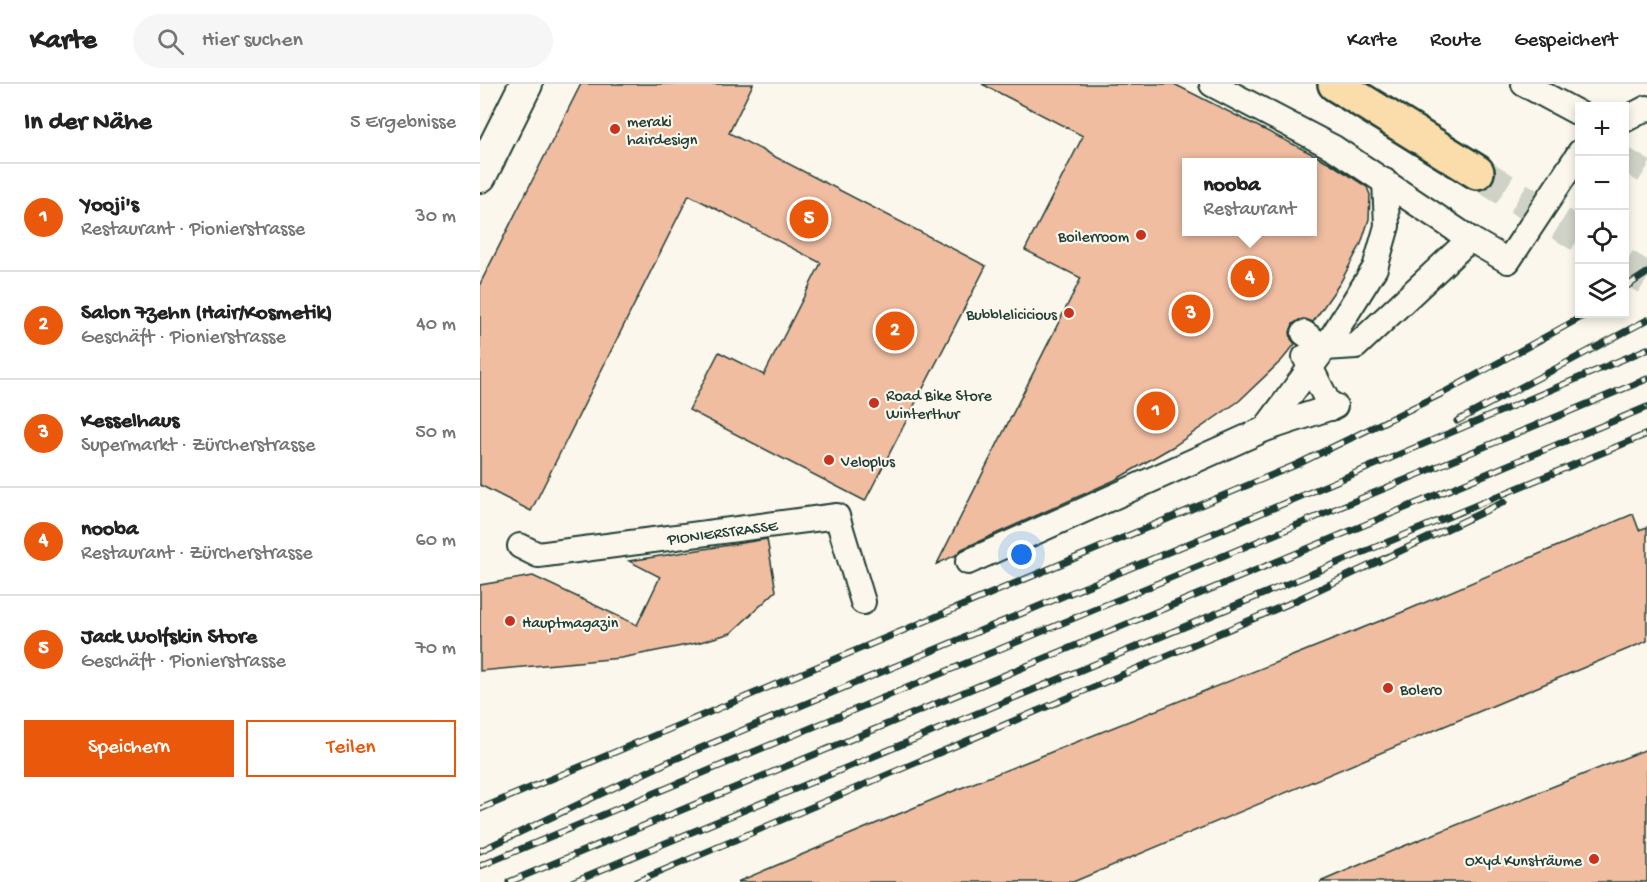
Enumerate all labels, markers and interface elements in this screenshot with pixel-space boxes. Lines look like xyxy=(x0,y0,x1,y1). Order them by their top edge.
search box xyxy=(133,14,553,68)
text: Karte xyxy=(30,25,97,58)
icon: search xyxy=(154,25,187,58)
text: Hier suchen xyxy=(202,28,303,54)
text: Karte xyxy=(1347,29,1397,54)
text: Route xyxy=(1430,29,1481,54)
text: Gespeichert xyxy=(1514,29,1617,54)
map controls xyxy=(1575,102,1629,318)
button: + xyxy=(1575,102,1629,156)
text: In der Nähe xyxy=(24,108,152,139)
text: 5 Ergebnisse xyxy=(350,112,456,135)
place label: meraki hairdesign xyxy=(627,114,698,151)
marker: meraki hairdesign xyxy=(608,122,622,136)
button: − xyxy=(1575,156,1629,210)
popup xyxy=(1182,158,1317,236)
text: nooba xyxy=(1203,173,1260,199)
text: Yooji's xyxy=(81,193,139,219)
pin: 5 xyxy=(790,196,828,242)
text: Restaurant xyxy=(1203,199,1296,222)
text: 1 xyxy=(39,206,48,229)
text: 30 m xyxy=(415,206,456,229)
button: locate xyxy=(1575,210,1629,264)
text: Restaurant · Pionierstrasse xyxy=(81,219,305,242)
marker: Boilerroom xyxy=(1134,228,1148,242)
place label: Boilerroom xyxy=(1057,229,1130,248)
pin: 4 xyxy=(1230,256,1270,300)
button: layers xyxy=(1575,264,1629,318)
pin: 3 xyxy=(1172,292,1210,336)
text: Salon 7zehn (Hair/Kosmetik) xyxy=(81,301,333,327)
marker: Bubblelicicious xyxy=(1062,306,1076,320)
place label: Bubblelicicious xyxy=(965,307,1058,326)
pin: 2 xyxy=(876,308,914,354)
text: 2 xyxy=(39,314,48,337)
text: 40 m xyxy=(416,314,456,337)
text: Geschäft · Pionierstrasse xyxy=(81,327,286,350)
place label: Road Bike Store Winterthur xyxy=(886,388,992,425)
pin: 1 xyxy=(1136,388,1176,434)
marker: Road Bike Store Winterthur xyxy=(867,396,881,410)
text: Kesselhaus xyxy=(81,409,179,435)
text: 3 xyxy=(38,422,49,445)
text: 50 m xyxy=(415,422,456,445)
text: Supermarkt · Zürcherstrasse xyxy=(81,435,315,458)
marker: Veloplus xyxy=(822,453,836,467)
place label: Veloplus xyxy=(840,454,896,473)
text: nooba xyxy=(81,517,138,543)
street label: PIONIERSTRASSE xyxy=(665,518,780,551)
text: 4 xyxy=(39,530,48,553)
text: 60 m xyxy=(416,530,456,553)
your location xyxy=(1007,540,1036,569)
text: Restaurant · Zürcherstrasse xyxy=(81,543,313,566)
marker: Hauptmagazin xyxy=(503,614,517,628)
place label: Hauptmagazin xyxy=(522,615,619,634)
text: Jack Wolfskin Store xyxy=(81,625,257,651)
text: 5 xyxy=(38,638,49,661)
text: 70 m xyxy=(415,638,456,661)
text: Geschäft · Pionierstrasse xyxy=(81,651,286,674)
marker: Bolero xyxy=(1381,681,1395,695)
place label: Bolero xyxy=(1399,682,1442,701)
button: Speichern xyxy=(24,720,234,777)
button: Teilen xyxy=(246,720,456,777)
marker: Oxyd Kunsträume xyxy=(1587,852,1601,866)
place label: Oxyd Kunsträume xyxy=(1465,853,1583,872)

